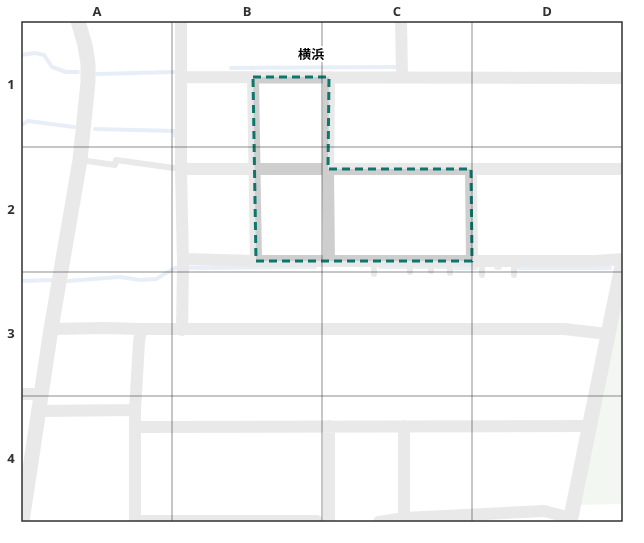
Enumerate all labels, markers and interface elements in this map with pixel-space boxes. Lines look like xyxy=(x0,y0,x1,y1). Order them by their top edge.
text: A xyxy=(93,2,102,20)
text: B xyxy=(243,2,252,20)
text: C xyxy=(393,2,401,20)
text: D xyxy=(542,2,552,20)
district label: 横浜 xyxy=(298,45,324,63)
text: 1 xyxy=(7,75,15,93)
text: 2 xyxy=(7,200,15,218)
text: 3 xyxy=(7,324,15,342)
text: 4 xyxy=(7,449,15,467)

